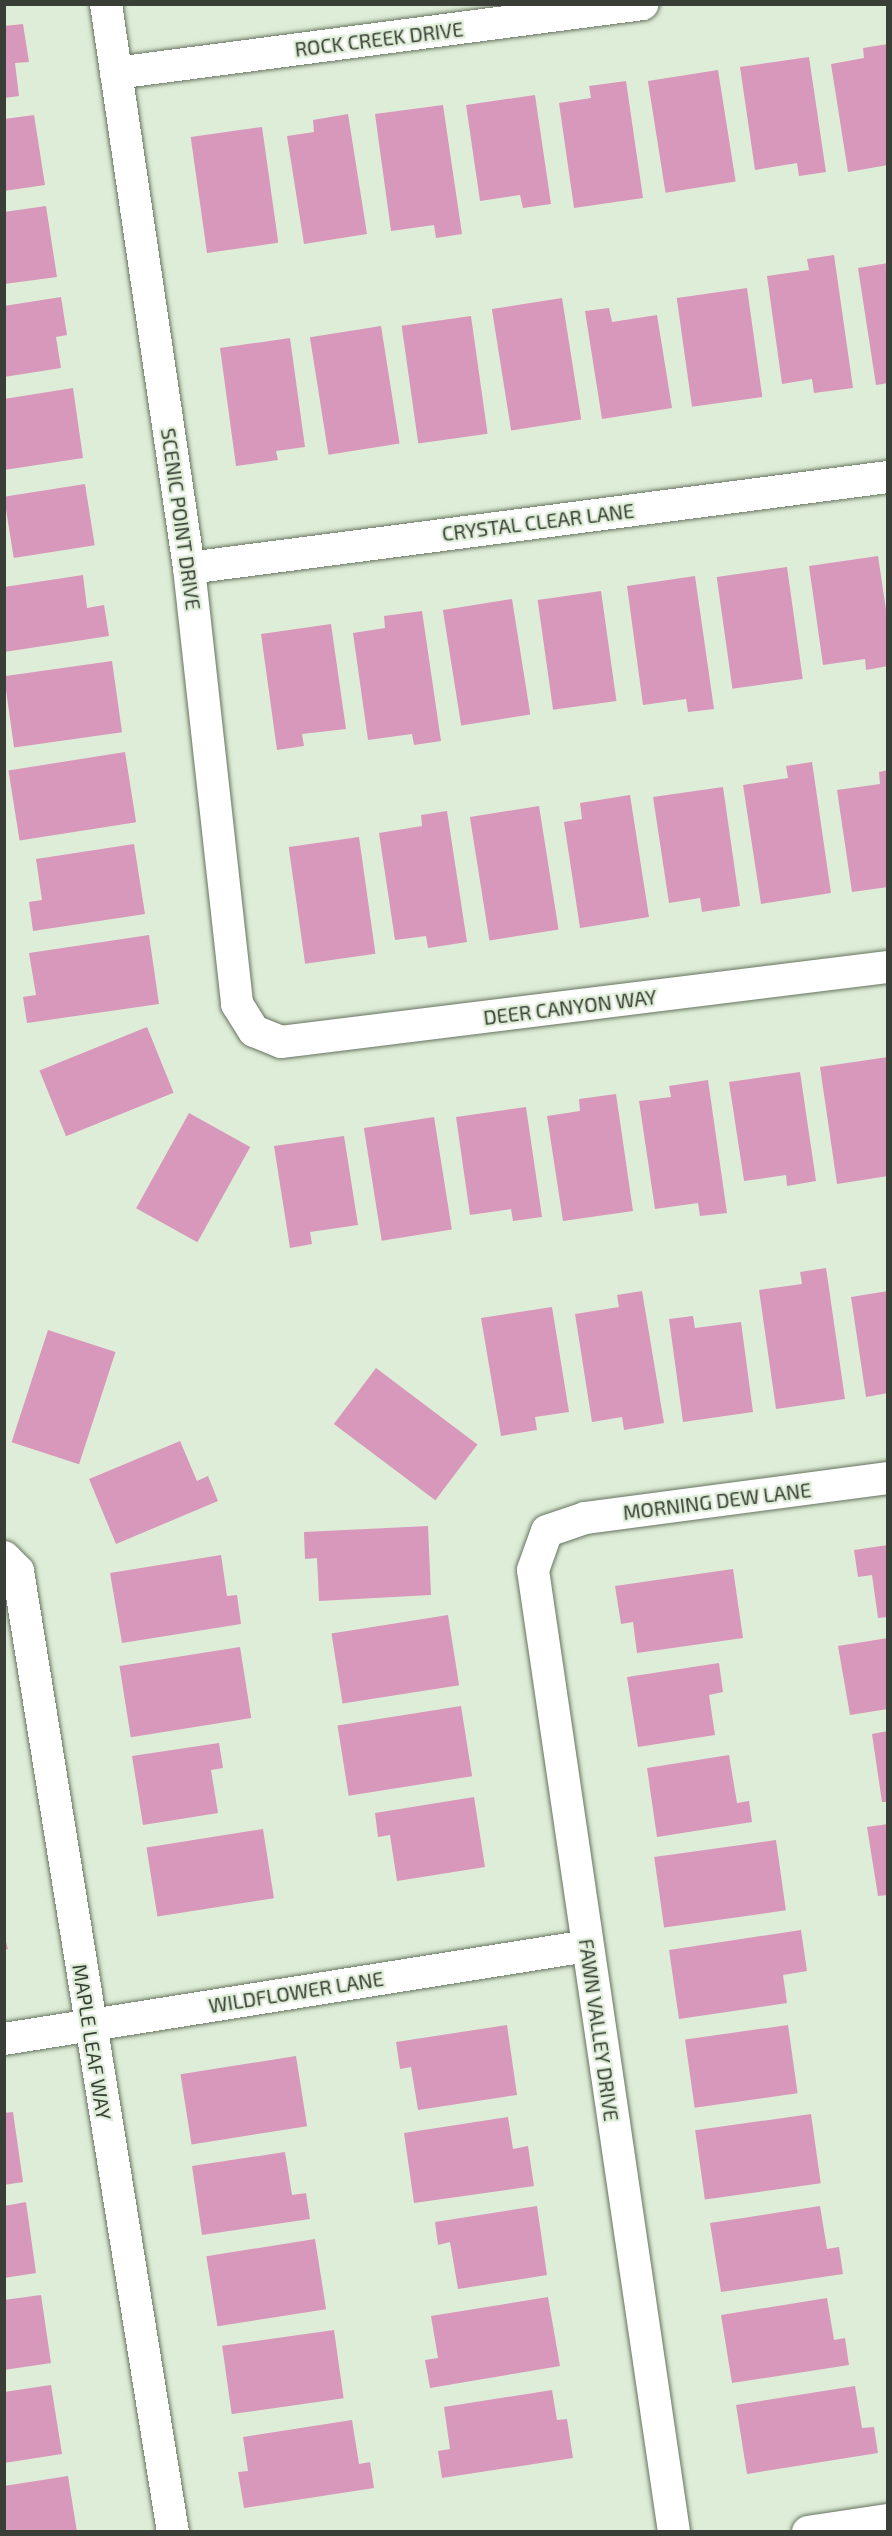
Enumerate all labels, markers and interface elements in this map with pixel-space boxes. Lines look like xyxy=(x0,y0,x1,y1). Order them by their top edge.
street label: ROCK CREEK DRIVE xyxy=(293,17,465,61)
street label: SCENIC POINT DRIVE xyxy=(156,426,206,612)
street label: CRYSTAL CLEAR LANE xyxy=(440,498,636,546)
street label: DEER CANYON WAY xyxy=(482,984,658,1030)
street label: MORNING DEW LANE xyxy=(621,1478,813,1524)
street label: FAWN VALLEY DRIVE xyxy=(574,1937,624,2123)
street label: MAPLE LEAF WAY xyxy=(68,1962,116,2122)
street label: WILDFLOWER LANE xyxy=(207,1966,385,2018)

